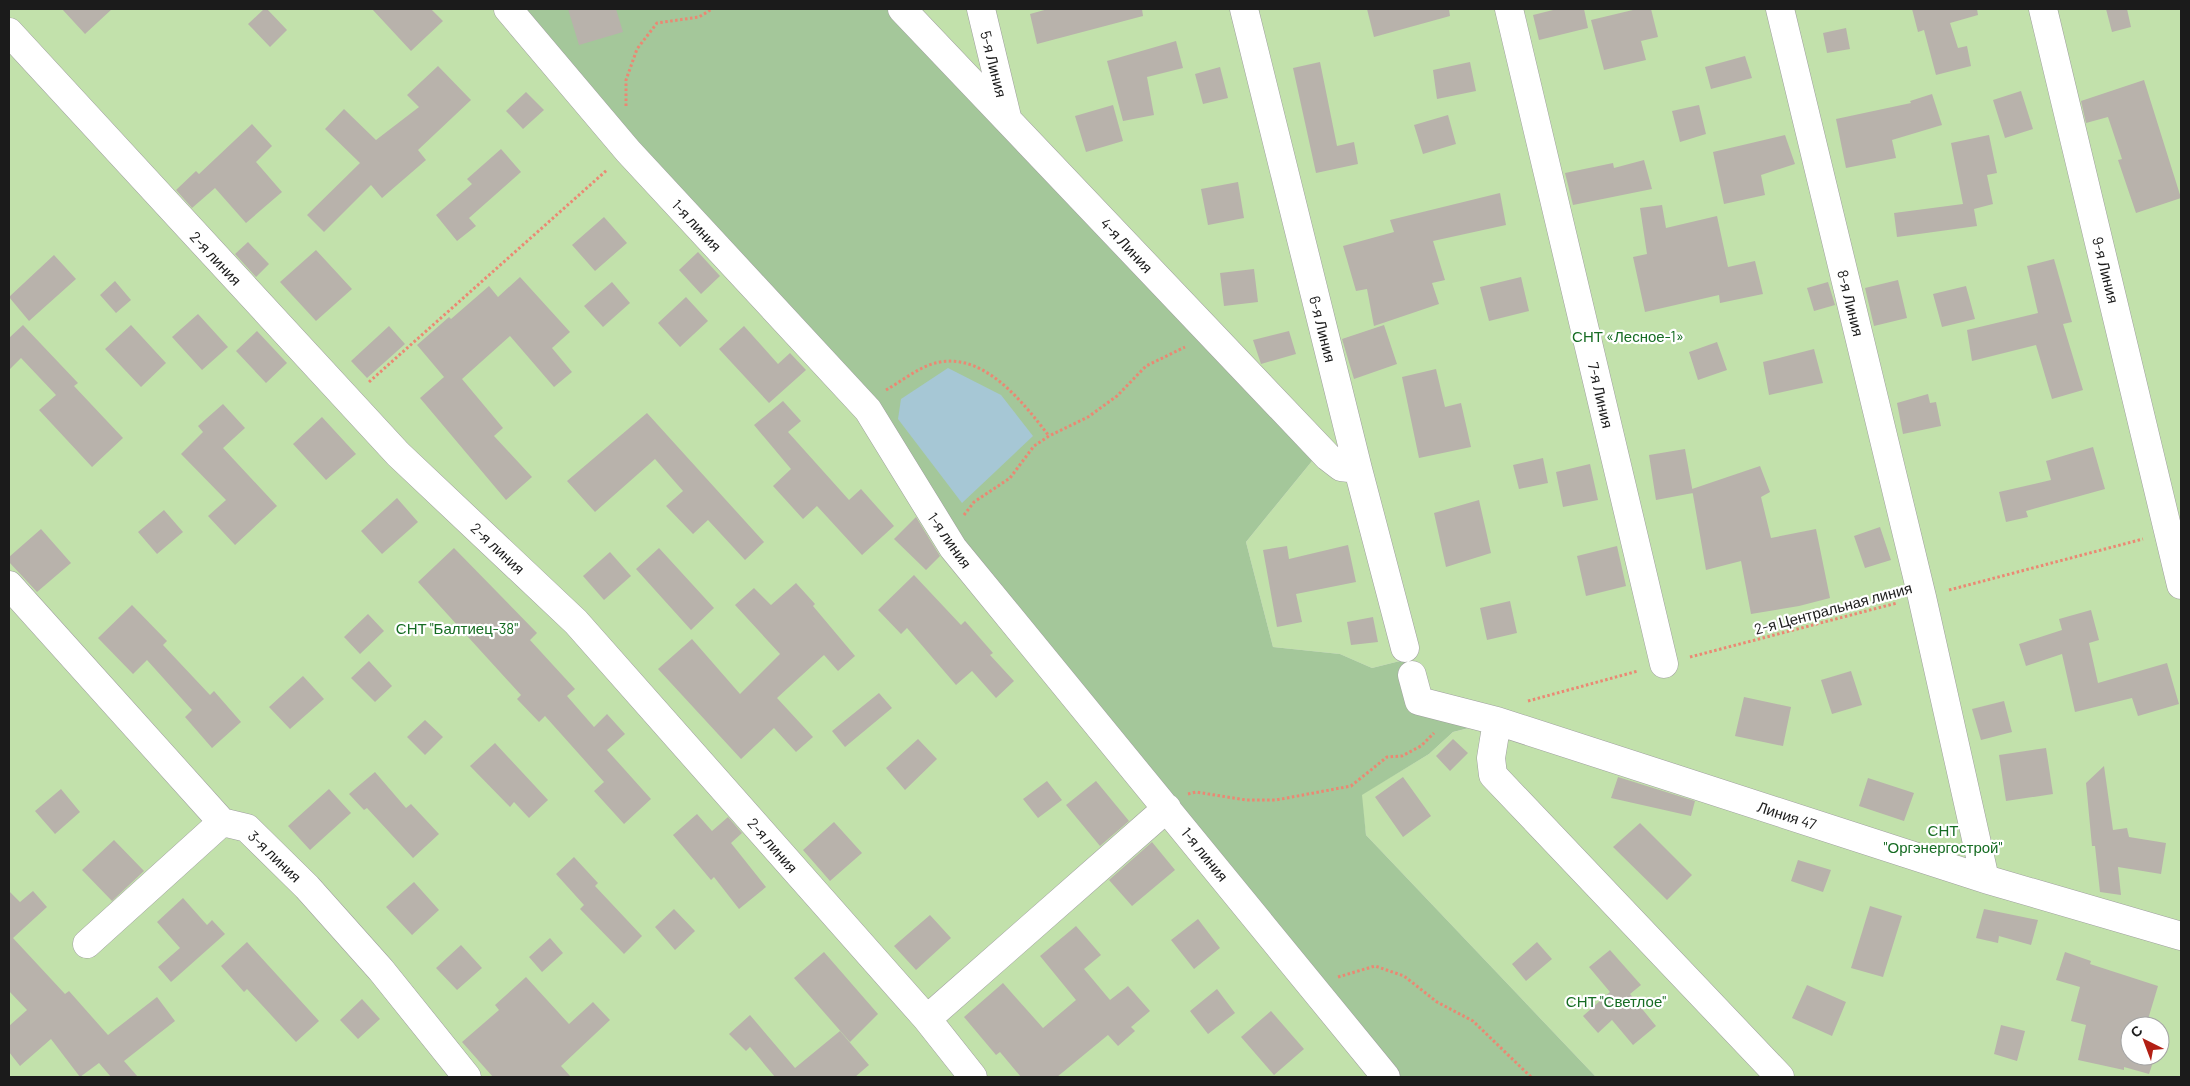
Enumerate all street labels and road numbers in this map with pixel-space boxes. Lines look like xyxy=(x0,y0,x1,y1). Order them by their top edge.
street label: 5-я Линия xyxy=(977,29,1011,99)
street label: 1-я линия xyxy=(669,195,725,255)
street label: 4-я Линия xyxy=(1097,214,1157,276)
street label: 2-я линия xyxy=(187,227,245,289)
street label: 9-я Линия xyxy=(2089,235,2123,305)
street label: 8-я Линия xyxy=(1834,268,1868,338)
street label: 6-я Линия xyxy=(1306,294,1340,364)
street label: 7-я Линия xyxy=(1585,360,1617,430)
street label: 1-я линия xyxy=(924,509,976,571)
street label: 2-я линия xyxy=(467,519,529,577)
street label: 2-я Центральная линия xyxy=(1752,578,1914,638)
street label: Линия 47 xyxy=(1755,797,1819,833)
street label: 2-я линия xyxy=(744,814,802,876)
street label: 1-я линия xyxy=(1178,823,1232,885)
street label: 3-я линия xyxy=(245,826,305,886)

